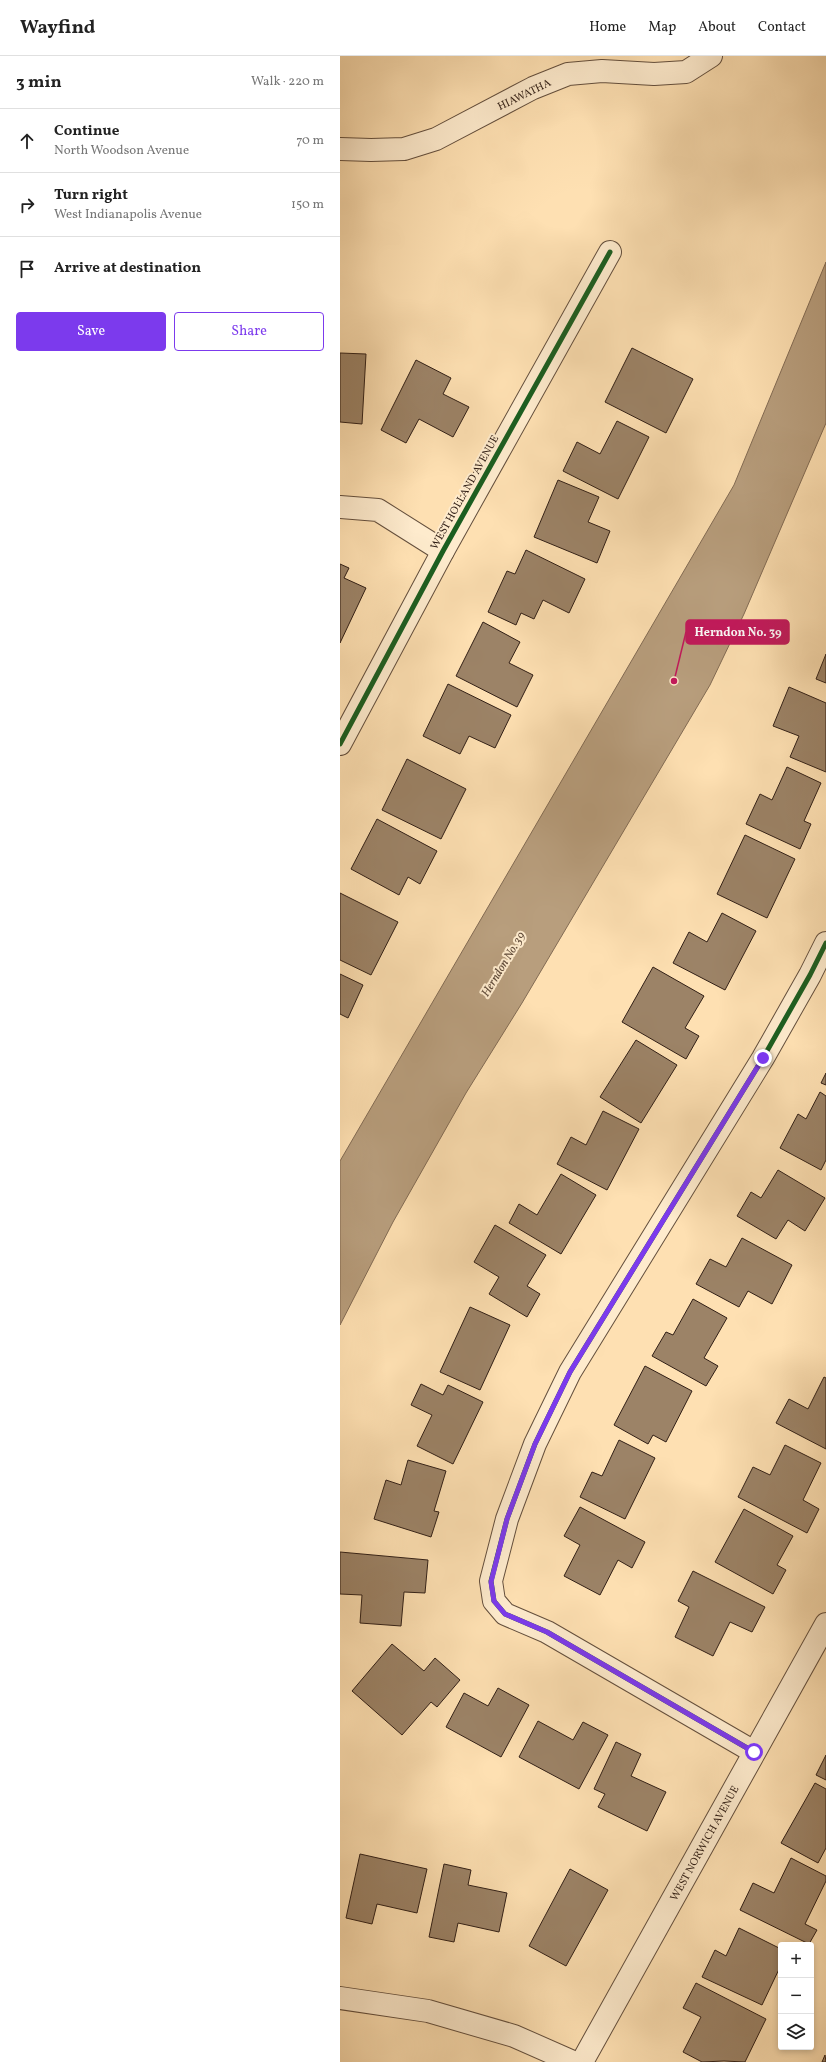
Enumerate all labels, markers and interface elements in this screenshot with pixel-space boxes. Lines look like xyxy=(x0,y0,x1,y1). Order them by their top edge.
text: Wayfind xyxy=(20,15,95,41)
text: Home xyxy=(589,18,626,37)
text: Map xyxy=(648,18,676,37)
text: About xyxy=(698,18,736,37)
text: Contact xyxy=(758,18,806,37)
text: 3 min xyxy=(16,71,62,94)
text: Walk · 220 m xyxy=(251,73,324,91)
street label: HIAWATHA xyxy=(495,76,554,115)
text: Continue xyxy=(54,121,119,142)
icon: ahead xyxy=(16,130,38,152)
text: 70 m xyxy=(296,132,324,150)
text: North Woodson Avenue xyxy=(54,142,189,160)
text: Turn right xyxy=(54,185,128,206)
icon: right xyxy=(16,194,38,216)
text: 150 m xyxy=(291,196,324,214)
text: West Indianapolis Avenue xyxy=(54,206,202,224)
icon: arrive xyxy=(16,258,38,280)
text: Arrive at destination xyxy=(54,258,201,279)
button: Save xyxy=(16,312,166,351)
button: Share xyxy=(174,312,324,351)
street label: WEST HOLLAND AVENUE xyxy=(428,432,503,553)
callout: Herndon No. 39 xyxy=(686,620,789,644)
text: Herndon No. 39 xyxy=(694,625,782,641)
water label: Herndon No. 39 xyxy=(478,929,530,1000)
route end xyxy=(754,1049,772,1067)
route start xyxy=(745,1743,763,1761)
street label: WEST NORWICH AVENUE xyxy=(667,1783,743,1904)
map controls xyxy=(778,1942,814,2050)
button: + xyxy=(778,1942,814,1978)
button: − xyxy=(778,1978,814,2014)
button: layers xyxy=(778,2014,814,2050)

